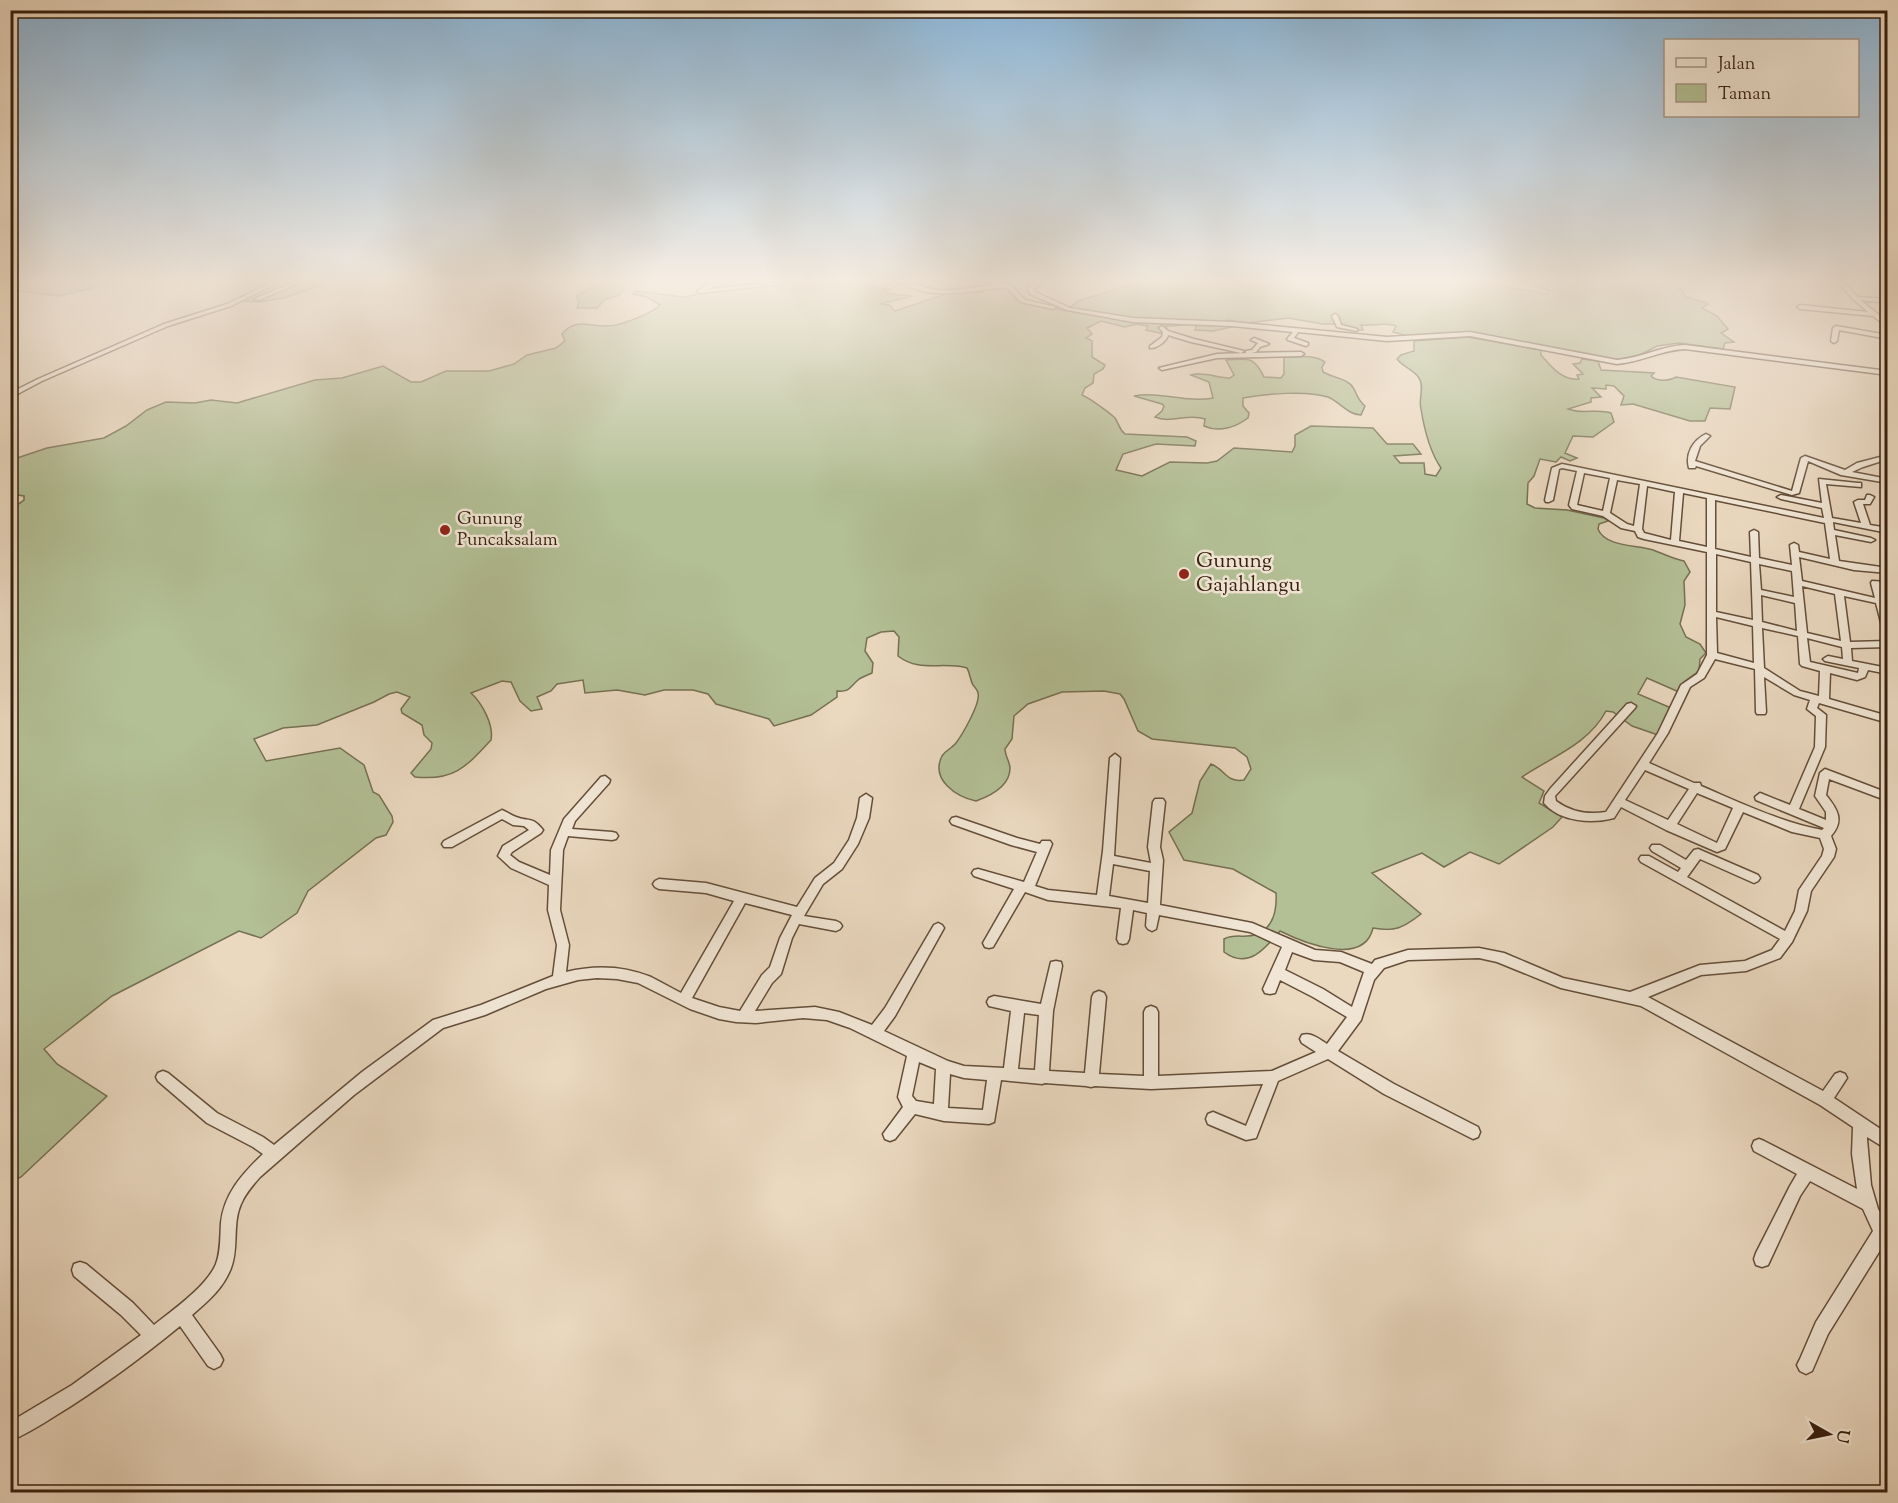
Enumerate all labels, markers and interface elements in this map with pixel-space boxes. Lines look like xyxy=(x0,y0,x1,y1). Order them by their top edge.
legend xyxy=(1664,39,1859,117)
text: Jalan xyxy=(1717,52,1756,78)
text: Taman xyxy=(1718,82,1772,108)
place label: Gunung Puncaksalam xyxy=(457,507,558,554)
marker: Gunung Puncaksalam xyxy=(438,523,452,537)
place label: Gunung Gajahlangu xyxy=(1196,547,1301,601)
marker: Gunung Gajahlangu xyxy=(1177,567,1191,581)
north arrow xyxy=(1799,1404,1859,1464)
text: U xyxy=(1829,1428,1854,1445)

